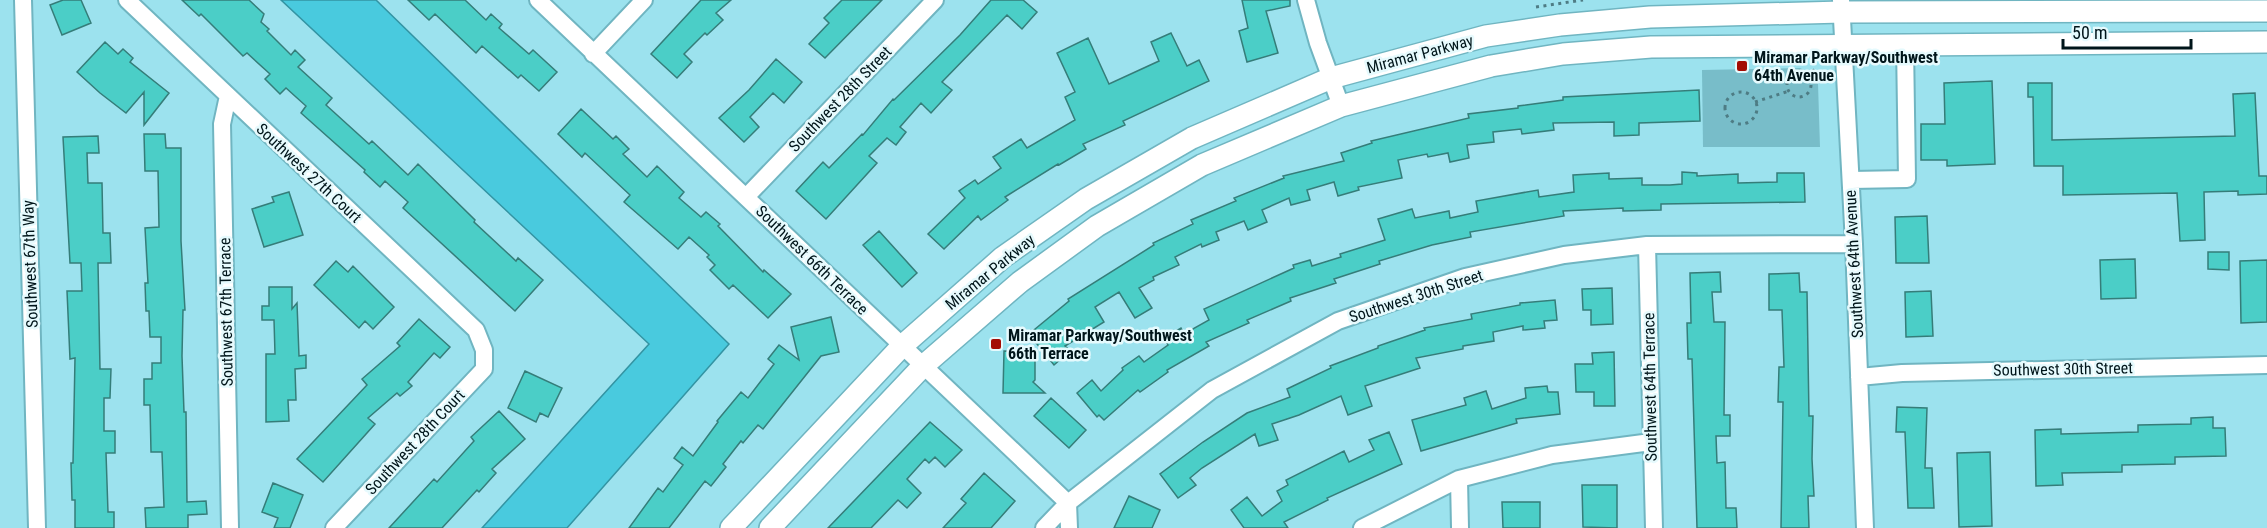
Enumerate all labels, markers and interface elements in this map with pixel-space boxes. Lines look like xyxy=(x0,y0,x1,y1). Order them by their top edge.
scale bar xyxy=(2063,12,2190,50)
text: 50 m xyxy=(2072,22,2107,43)
street label: Miramar Parkway xyxy=(1365,31,1476,77)
street label: Southwest 28th Street xyxy=(785,42,895,156)
place label: Miramar Parkway/Southwest 64th Avenue xyxy=(1754,48,1938,85)
marker: Miramar Parkway/Southwest 64th Avenue xyxy=(1735,59,1749,73)
street label: Southwest 27th Court xyxy=(252,119,366,227)
street label: Southwest 64th Avenue xyxy=(1841,190,1867,338)
street label: Southwest 67th Way xyxy=(18,199,42,328)
street label: Southwest 66th Terrace xyxy=(752,201,872,319)
street label: Miramar Parkway xyxy=(942,230,1039,314)
street label: Southwest 67th Terrace xyxy=(215,237,237,387)
street label: Southwest 30th Street xyxy=(1347,265,1486,327)
street label: Southwest 64th Terrace xyxy=(1639,312,1661,462)
place label: Miramar Parkway/Southwest 66th Terrace xyxy=(1008,326,1192,363)
marker: Miramar Parkway/Southwest 66th Terrace xyxy=(989,337,1003,351)
street label: Southwest 30th Street xyxy=(1993,358,2133,380)
street label: Southwest 28th Court xyxy=(361,385,469,499)

